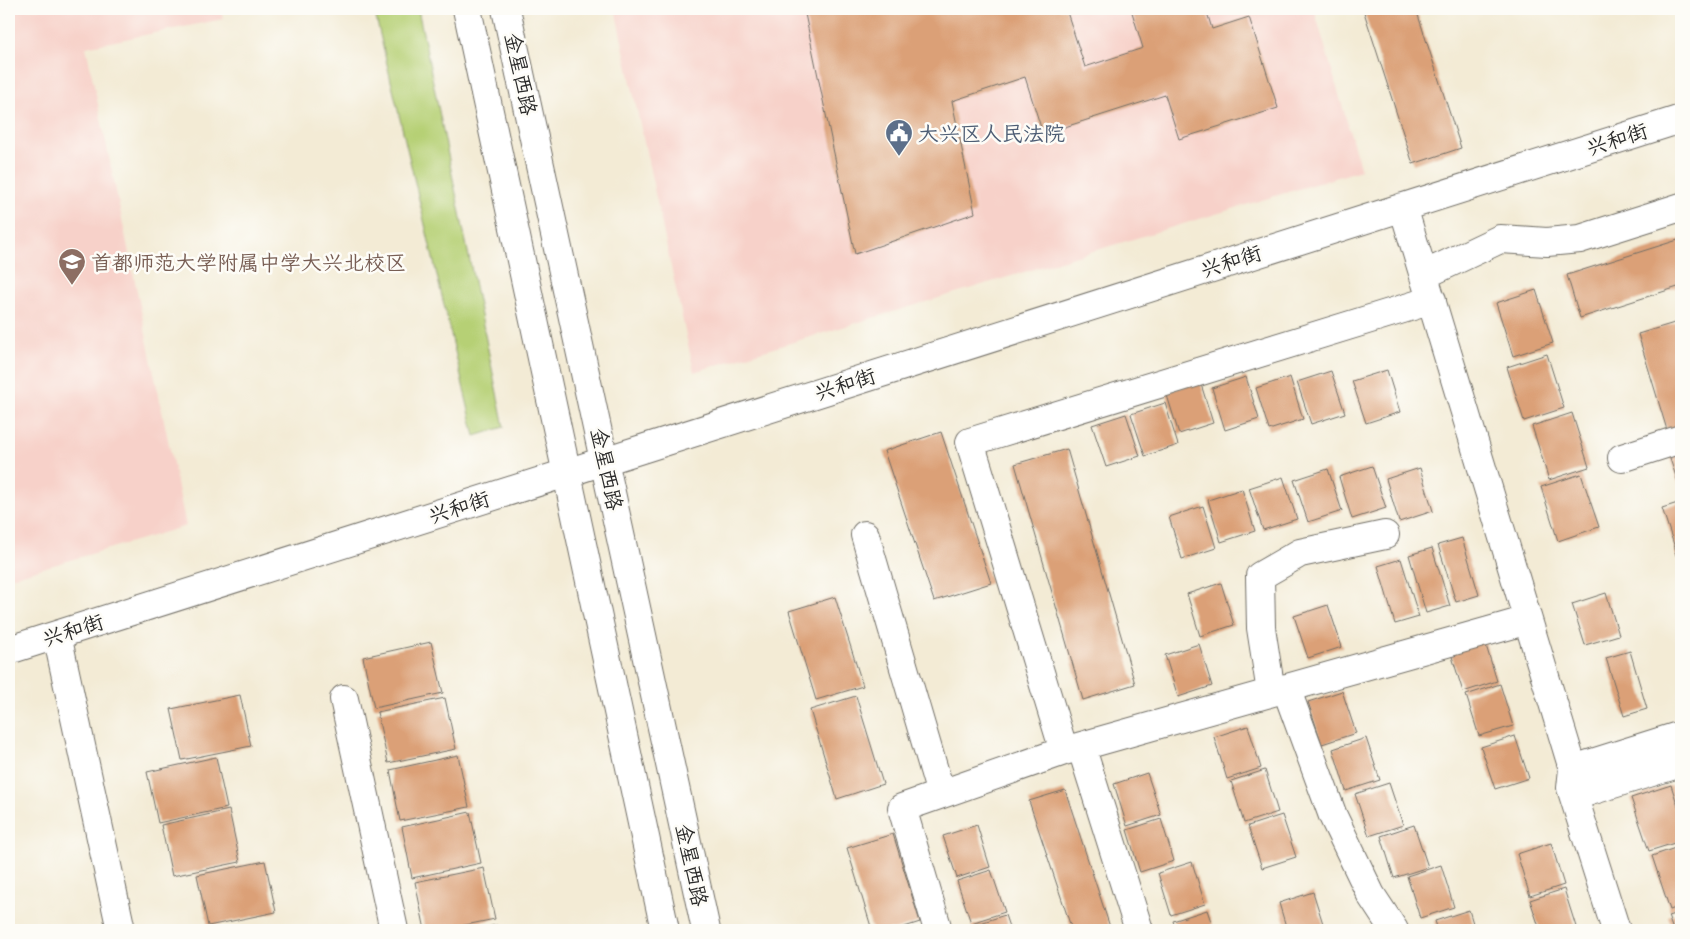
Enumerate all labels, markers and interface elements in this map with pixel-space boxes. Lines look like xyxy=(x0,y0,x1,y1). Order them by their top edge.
street label: 金星西路 xyxy=(500,30,542,118)
street label: 兴和街 xyxy=(1583,117,1651,161)
public building icon: 大兴区人民法院 xyxy=(884,118,914,157)
place label: 大兴区人民法院 xyxy=(918,121,1065,146)
street label: 兴和街 xyxy=(1197,239,1265,283)
school or university icon: 首都师范大学附属中学大兴北校区 xyxy=(57,247,87,286)
place label: 首都师范大学附属中学大兴北校区 xyxy=(91,250,406,275)
street label: 兴和街 xyxy=(811,362,879,406)
street label: 金星西路 xyxy=(586,425,628,513)
street label: 兴和街 xyxy=(425,485,493,529)
street label: 兴和街 xyxy=(39,608,107,652)
street label: 金星西路 xyxy=(671,821,713,909)

